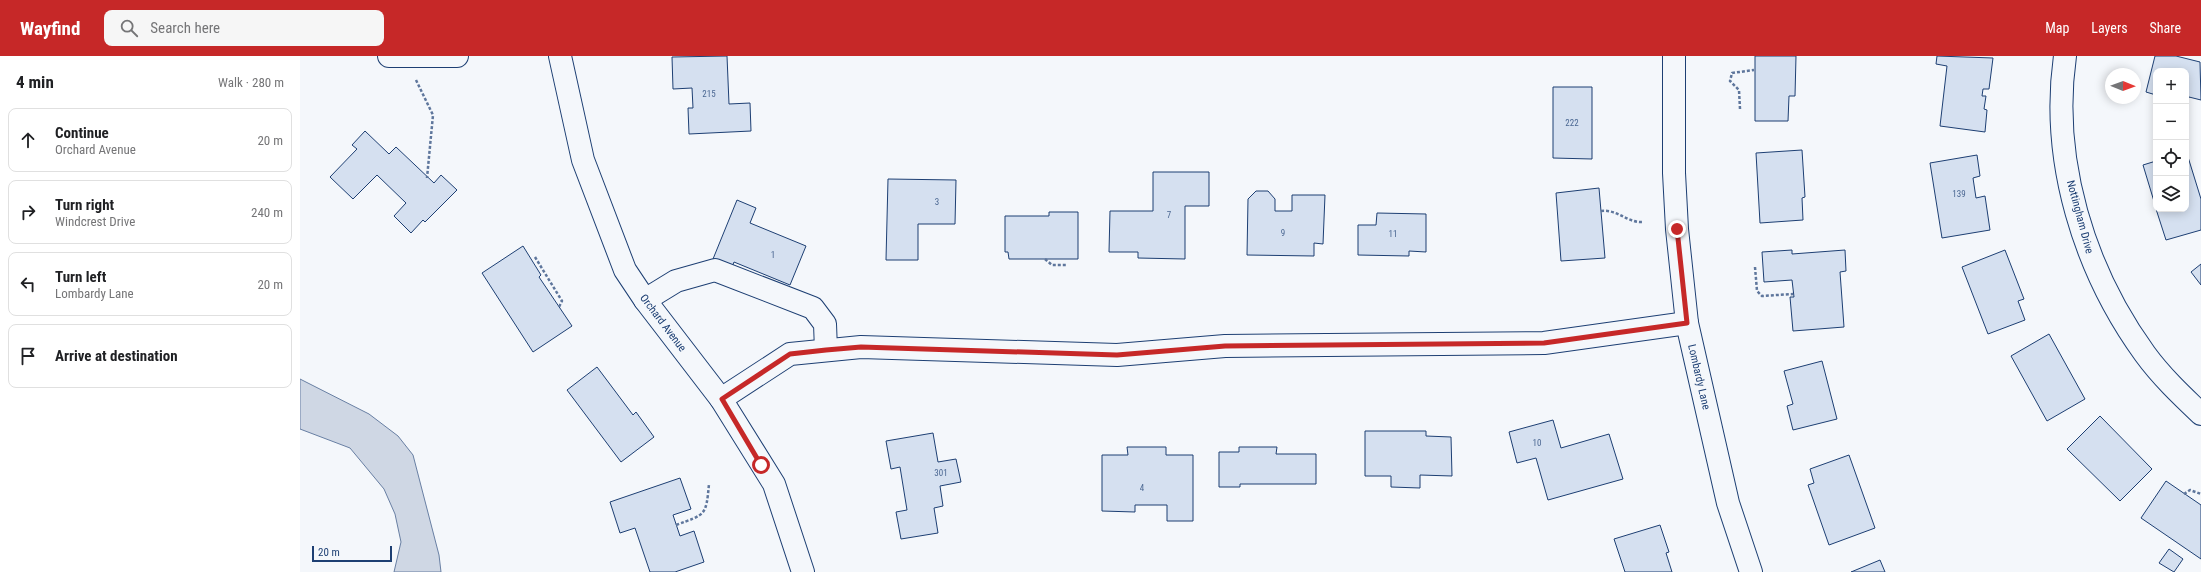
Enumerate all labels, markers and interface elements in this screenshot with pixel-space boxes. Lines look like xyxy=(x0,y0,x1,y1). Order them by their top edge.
search box xyxy=(104,10,384,46)
text: Wayfind xyxy=(20,17,80,40)
icon: search xyxy=(118,17,140,39)
text: Search here xyxy=(150,19,220,37)
text: Map xyxy=(2045,20,2069,36)
text: Layers xyxy=(2091,20,2128,36)
text: Share xyxy=(2150,20,2181,36)
north arrow xyxy=(2105,68,2141,104)
map controls xyxy=(2153,68,2189,212)
button: + xyxy=(2153,68,2189,104)
text: 4 min xyxy=(16,72,54,92)
text: Walk · 280 m xyxy=(218,75,284,90)
house number: 215 xyxy=(702,89,716,99)
button: − xyxy=(2153,104,2189,140)
house number: 222 xyxy=(1565,118,1579,128)
text: Continue xyxy=(55,124,109,142)
icon: ahead xyxy=(17,129,39,151)
text: 20 m xyxy=(257,133,283,148)
button: locate xyxy=(2153,140,2189,176)
text: Orchard Avenue xyxy=(55,142,136,157)
button: layers xyxy=(2153,176,2189,212)
street label: Nottingham Drive xyxy=(2064,179,2096,255)
house number: 139 xyxy=(1952,189,1966,199)
text: Turn right xyxy=(55,196,114,214)
house number: 3 xyxy=(935,197,939,207)
icon: right xyxy=(17,201,39,223)
text: 240 m xyxy=(251,205,283,220)
house number: 7 xyxy=(1167,210,1172,220)
text: Windcrest Drive xyxy=(55,214,135,229)
route end xyxy=(1668,220,1686,238)
house number: 9 xyxy=(1281,228,1285,238)
house number: 11 xyxy=(1389,229,1397,239)
house number: 1 xyxy=(771,250,775,260)
text: Turn left xyxy=(55,268,106,286)
icon: left xyxy=(17,273,39,295)
text: 20 m xyxy=(257,277,283,292)
text: Lombardy Lane xyxy=(55,286,134,301)
street label: Orchard Avenue xyxy=(637,292,689,354)
street label: Lombardy Lane xyxy=(1685,343,1713,411)
icon: arrive xyxy=(17,345,39,367)
text: Arrive at destination xyxy=(55,347,178,365)
house number: 10 xyxy=(1533,438,1541,448)
route start xyxy=(752,456,770,474)
house number: 301 xyxy=(934,468,948,478)
house number: 4 xyxy=(1140,483,1145,493)
scale bar xyxy=(312,544,392,563)
text: 20 m xyxy=(318,546,340,559)

